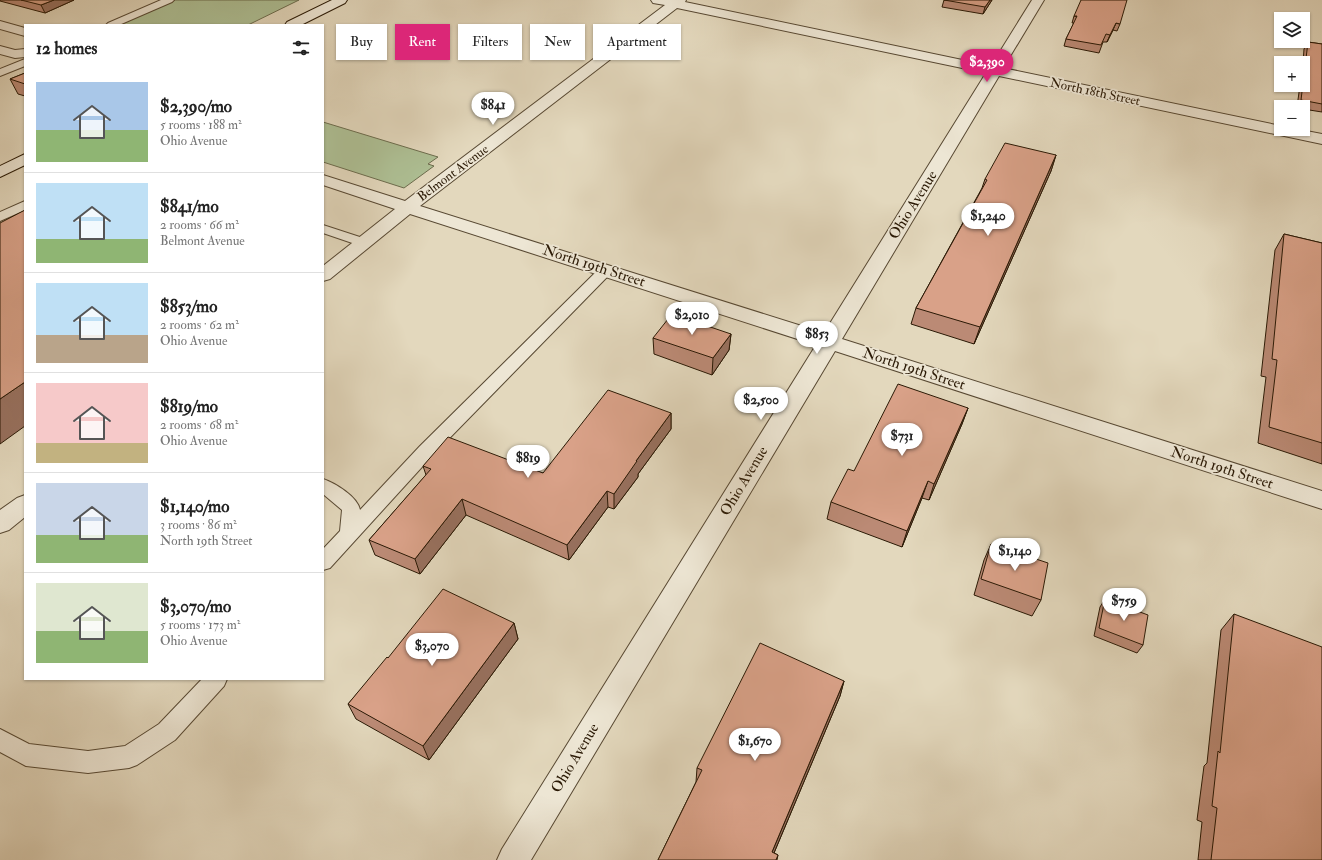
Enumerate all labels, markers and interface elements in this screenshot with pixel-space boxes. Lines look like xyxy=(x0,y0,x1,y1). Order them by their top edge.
map controls xyxy=(1274,12,1310,136)
button: layers xyxy=(1274,12,1310,48)
chip: Buy xyxy=(336,24,387,60)
chip: Rent xyxy=(395,24,450,60)
chip: Filters xyxy=(458,24,522,60)
chip: New xyxy=(530,24,585,60)
chip: Apartment xyxy=(593,24,681,60)
icon: filters xyxy=(290,37,312,59)
text: 12 homes xyxy=(36,38,97,59)
pin: $2,390 xyxy=(954,49,1020,83)
text: $2,390 xyxy=(969,54,1005,70)
button: + xyxy=(1274,56,1310,92)
street label: North 18th Street xyxy=(1048,75,1142,109)
pin: $841 xyxy=(469,92,517,126)
text: $2,390/mo xyxy=(160,96,232,117)
text: $841 xyxy=(480,97,506,113)
icon: home xyxy=(68,98,116,146)
button: − xyxy=(1274,100,1310,136)
text: 5 rooms · 188 m² xyxy=(160,117,242,133)
text: Ohio Avenue xyxy=(160,133,227,149)
street label: Belmont Avenue xyxy=(414,141,492,205)
street label: Ohio Avenue xyxy=(884,167,942,243)
text: $841/mo xyxy=(160,196,219,217)
icon: home xyxy=(68,199,116,247)
pin: $1,240 xyxy=(955,203,1021,237)
text: $1,240 xyxy=(970,208,1006,224)
text: 2 rooms · 66 m² xyxy=(160,217,239,233)
text: Belmont Avenue xyxy=(160,233,245,249)
street label: North 19th Street xyxy=(540,240,648,292)
text: $853/mo xyxy=(160,296,217,317)
icon: home xyxy=(68,299,116,347)
pin: $2,010 xyxy=(659,302,725,336)
text: $2,010 xyxy=(675,307,709,323)
text: 2 rooms · 62 m² xyxy=(160,317,239,333)
pin: $853 xyxy=(793,321,841,355)
text: $853 xyxy=(805,326,829,342)
text: Ohio Avenue xyxy=(160,333,227,349)
street label: North 19th Street xyxy=(860,343,968,395)
pin: $2,500 xyxy=(728,387,794,421)
text: $2,500 xyxy=(743,392,779,408)
text: $819/mo xyxy=(160,396,218,417)
icon: home xyxy=(68,399,116,447)
text: 2 rooms · 68 m² xyxy=(160,417,238,433)
pin: $731 xyxy=(878,423,926,457)
text: $731 xyxy=(891,428,913,444)
text: Ohio Avenue xyxy=(160,433,227,449)
street label: North 19th Street xyxy=(1168,442,1276,494)
street label: Ohio Avenue xyxy=(716,443,772,519)
pin: $819 xyxy=(504,445,552,479)
text: $819 xyxy=(516,450,540,466)
text: $1,140/mo xyxy=(160,496,229,517)
icon: home xyxy=(68,499,116,547)
text: 3 rooms · 86 m² xyxy=(160,517,237,533)
text: North 19th Street xyxy=(160,533,253,549)
pin: $1,140 xyxy=(982,538,1048,572)
text: $1,140 xyxy=(998,543,1032,559)
pin: $759 xyxy=(1100,588,1148,622)
text: $759 xyxy=(1111,593,1137,609)
text: $3,070/mo xyxy=(160,596,231,617)
icon: home xyxy=(68,599,116,647)
text: 5 rooms · 173 m² xyxy=(160,617,240,633)
text: Ohio Avenue xyxy=(160,633,227,649)
pin: $3,070 xyxy=(399,633,465,667)
text: $3,070 xyxy=(415,638,449,654)
street label: Ohio Avenue xyxy=(547,720,603,796)
pin: $1,670 xyxy=(722,728,788,762)
text: $1,670 xyxy=(738,733,772,749)

